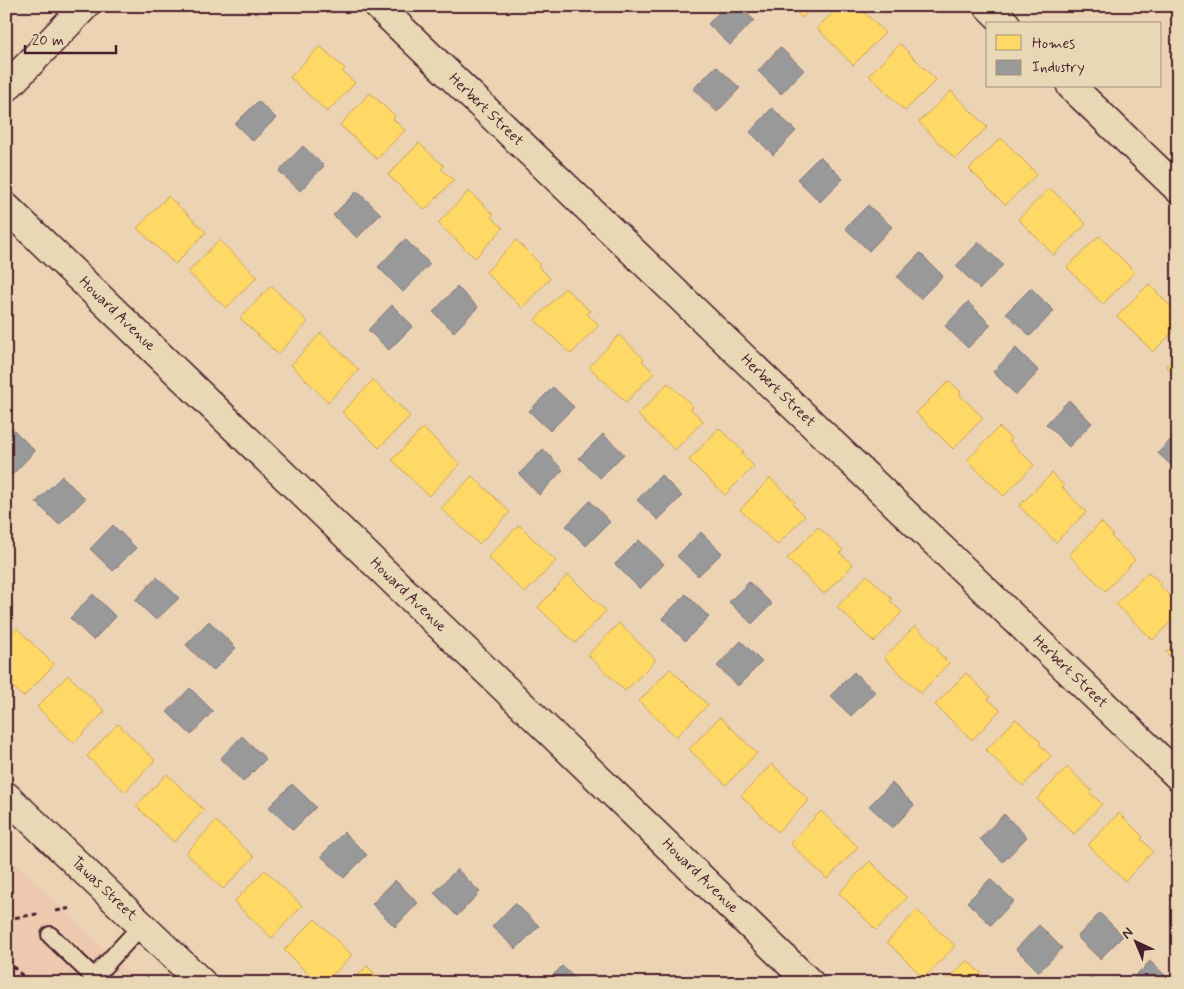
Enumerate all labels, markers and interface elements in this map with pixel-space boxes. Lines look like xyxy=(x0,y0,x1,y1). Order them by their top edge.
scale bar xyxy=(25,22,116,54)
legend xyxy=(986,22,1162,88)
text: 20 m xyxy=(32,31,64,51)
text: Homes xyxy=(1032,34,1075,54)
text: Industry xyxy=(1032,58,1085,78)
street label: Herbert Street xyxy=(444,69,528,151)
street label: Howard Avenue xyxy=(74,272,160,356)
street label: Herbert Street xyxy=(736,350,820,432)
street label: Howard Avenue xyxy=(365,553,451,637)
street label: Herbert Street xyxy=(1028,631,1112,713)
street label: Howard Avenue xyxy=(657,834,743,918)
street label: Tawas Street xyxy=(67,853,141,926)
north arrow xyxy=(1112,916,1162,966)
text: N xyxy=(1118,924,1137,943)

